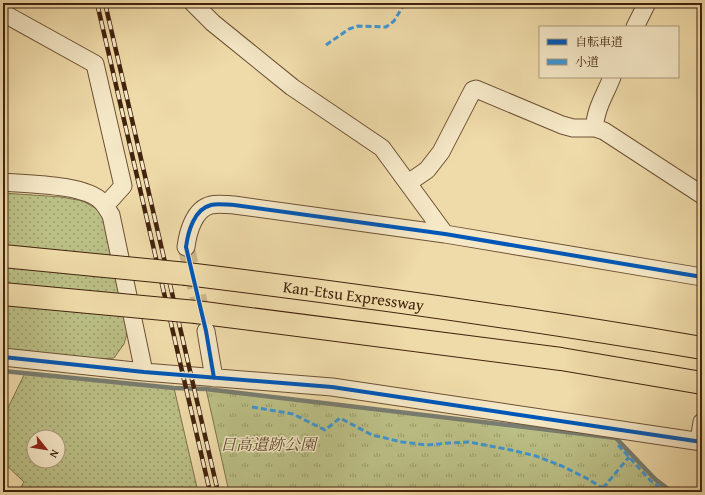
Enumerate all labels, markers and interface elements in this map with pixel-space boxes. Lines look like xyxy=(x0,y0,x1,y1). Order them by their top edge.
legend xyxy=(539,26,679,78)
text: 自転車道 xyxy=(575,33,623,50)
text: 小道 xyxy=(575,53,599,70)
street label: Kan-Etsu Expressway xyxy=(282,274,426,317)
north arrow xyxy=(26,429,66,469)
park label: 日高遺跡公園 xyxy=(220,432,319,456)
text: N xyxy=(46,447,63,462)

